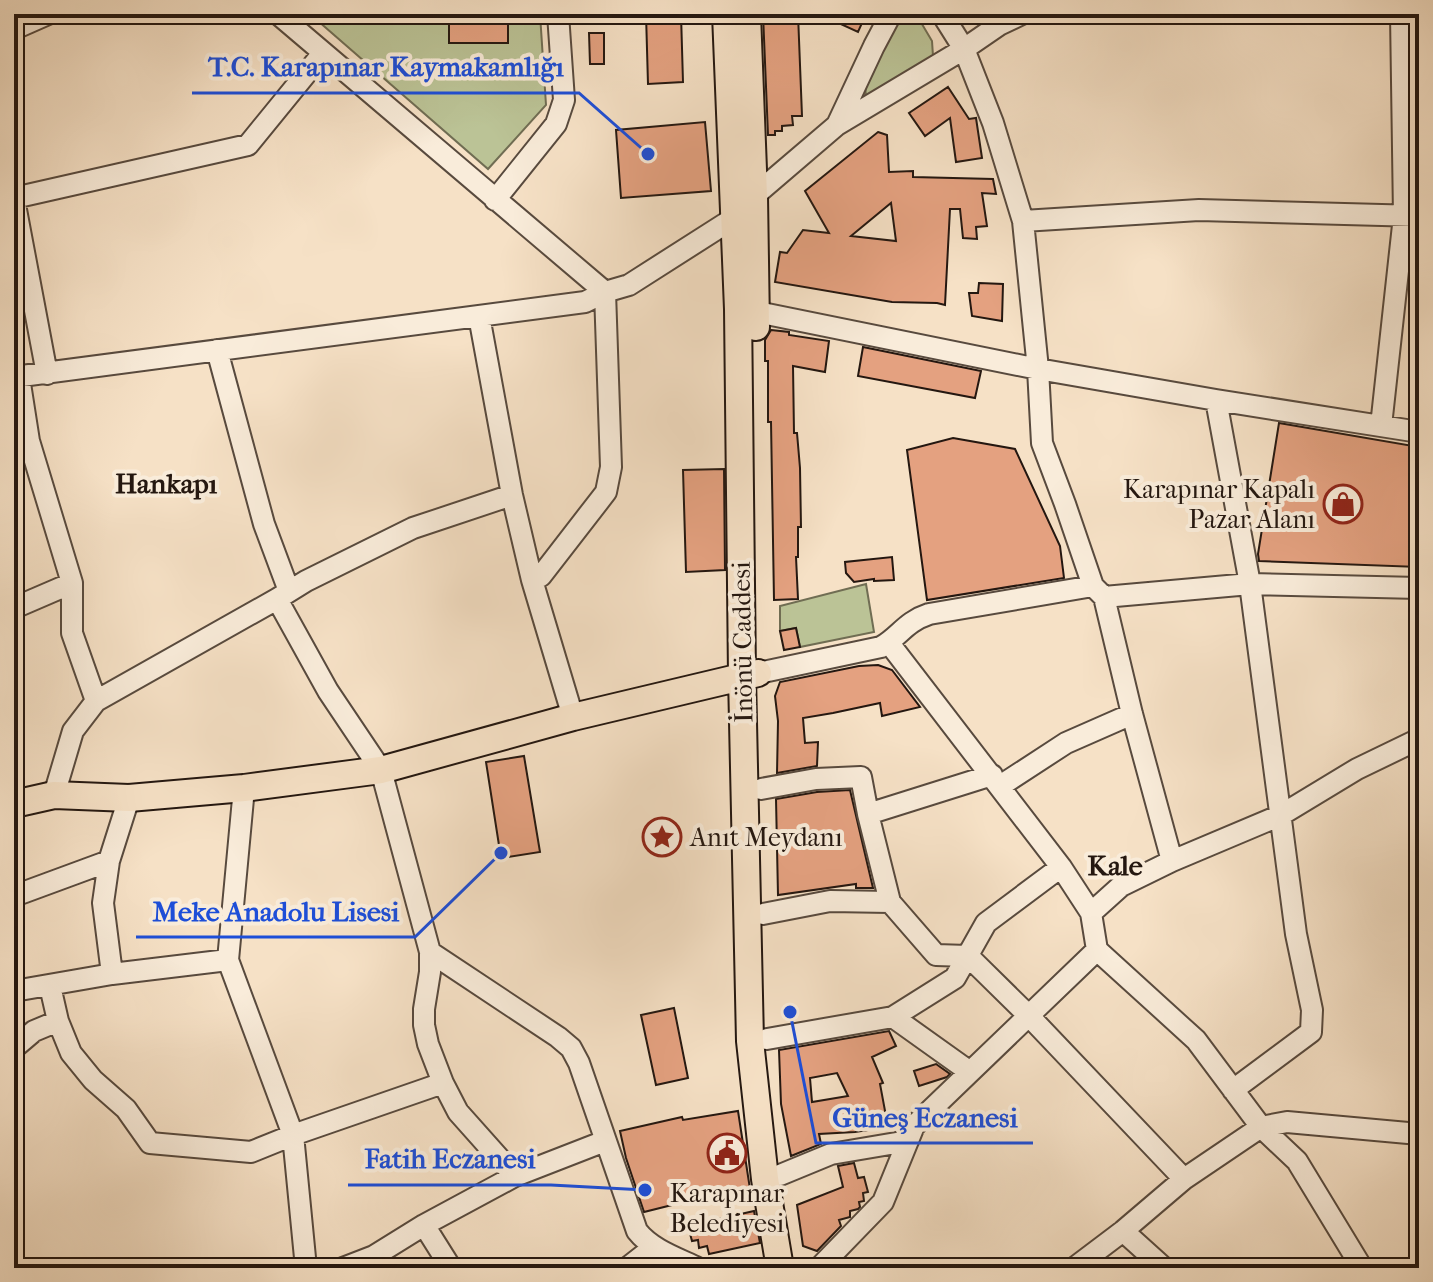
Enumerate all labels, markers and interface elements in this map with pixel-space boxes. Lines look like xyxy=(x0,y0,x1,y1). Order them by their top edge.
callout: T.C. Karapınar Kaymakamlığı xyxy=(192,41,579,93)
text: T.C. Karapınar Kaymakamlığı xyxy=(207,50,564,83)
district label: Hankapı xyxy=(115,467,218,500)
place label: Karapınar Kapalı Pazar Alanı xyxy=(1123,474,1315,535)
shop icon: Karapınar Kapalı Pazar Alanı xyxy=(1322,483,1364,525)
street label: İnönü Caddesi xyxy=(725,561,759,723)
place icon: Anıt Meydanı xyxy=(641,816,683,858)
place label: Anıt Meydanı xyxy=(689,822,843,853)
district label: Kale xyxy=(1087,849,1143,882)
callout: Meke Anadolu Lisesi xyxy=(136,885,415,937)
text: Meke Anadolu Lisesi xyxy=(153,895,400,928)
callout: Güneş Eczanesi xyxy=(816,1091,1033,1143)
text: Güneş Eczanesi xyxy=(832,1101,1018,1135)
public building icon: Karapınar Belediyesi xyxy=(706,1132,748,1174)
callout: Fatih Eczanesi xyxy=(348,1133,551,1185)
text: Fatih Eczanesi xyxy=(364,1142,536,1175)
place label: Karapınar Belediyesi xyxy=(670,1178,784,1239)

